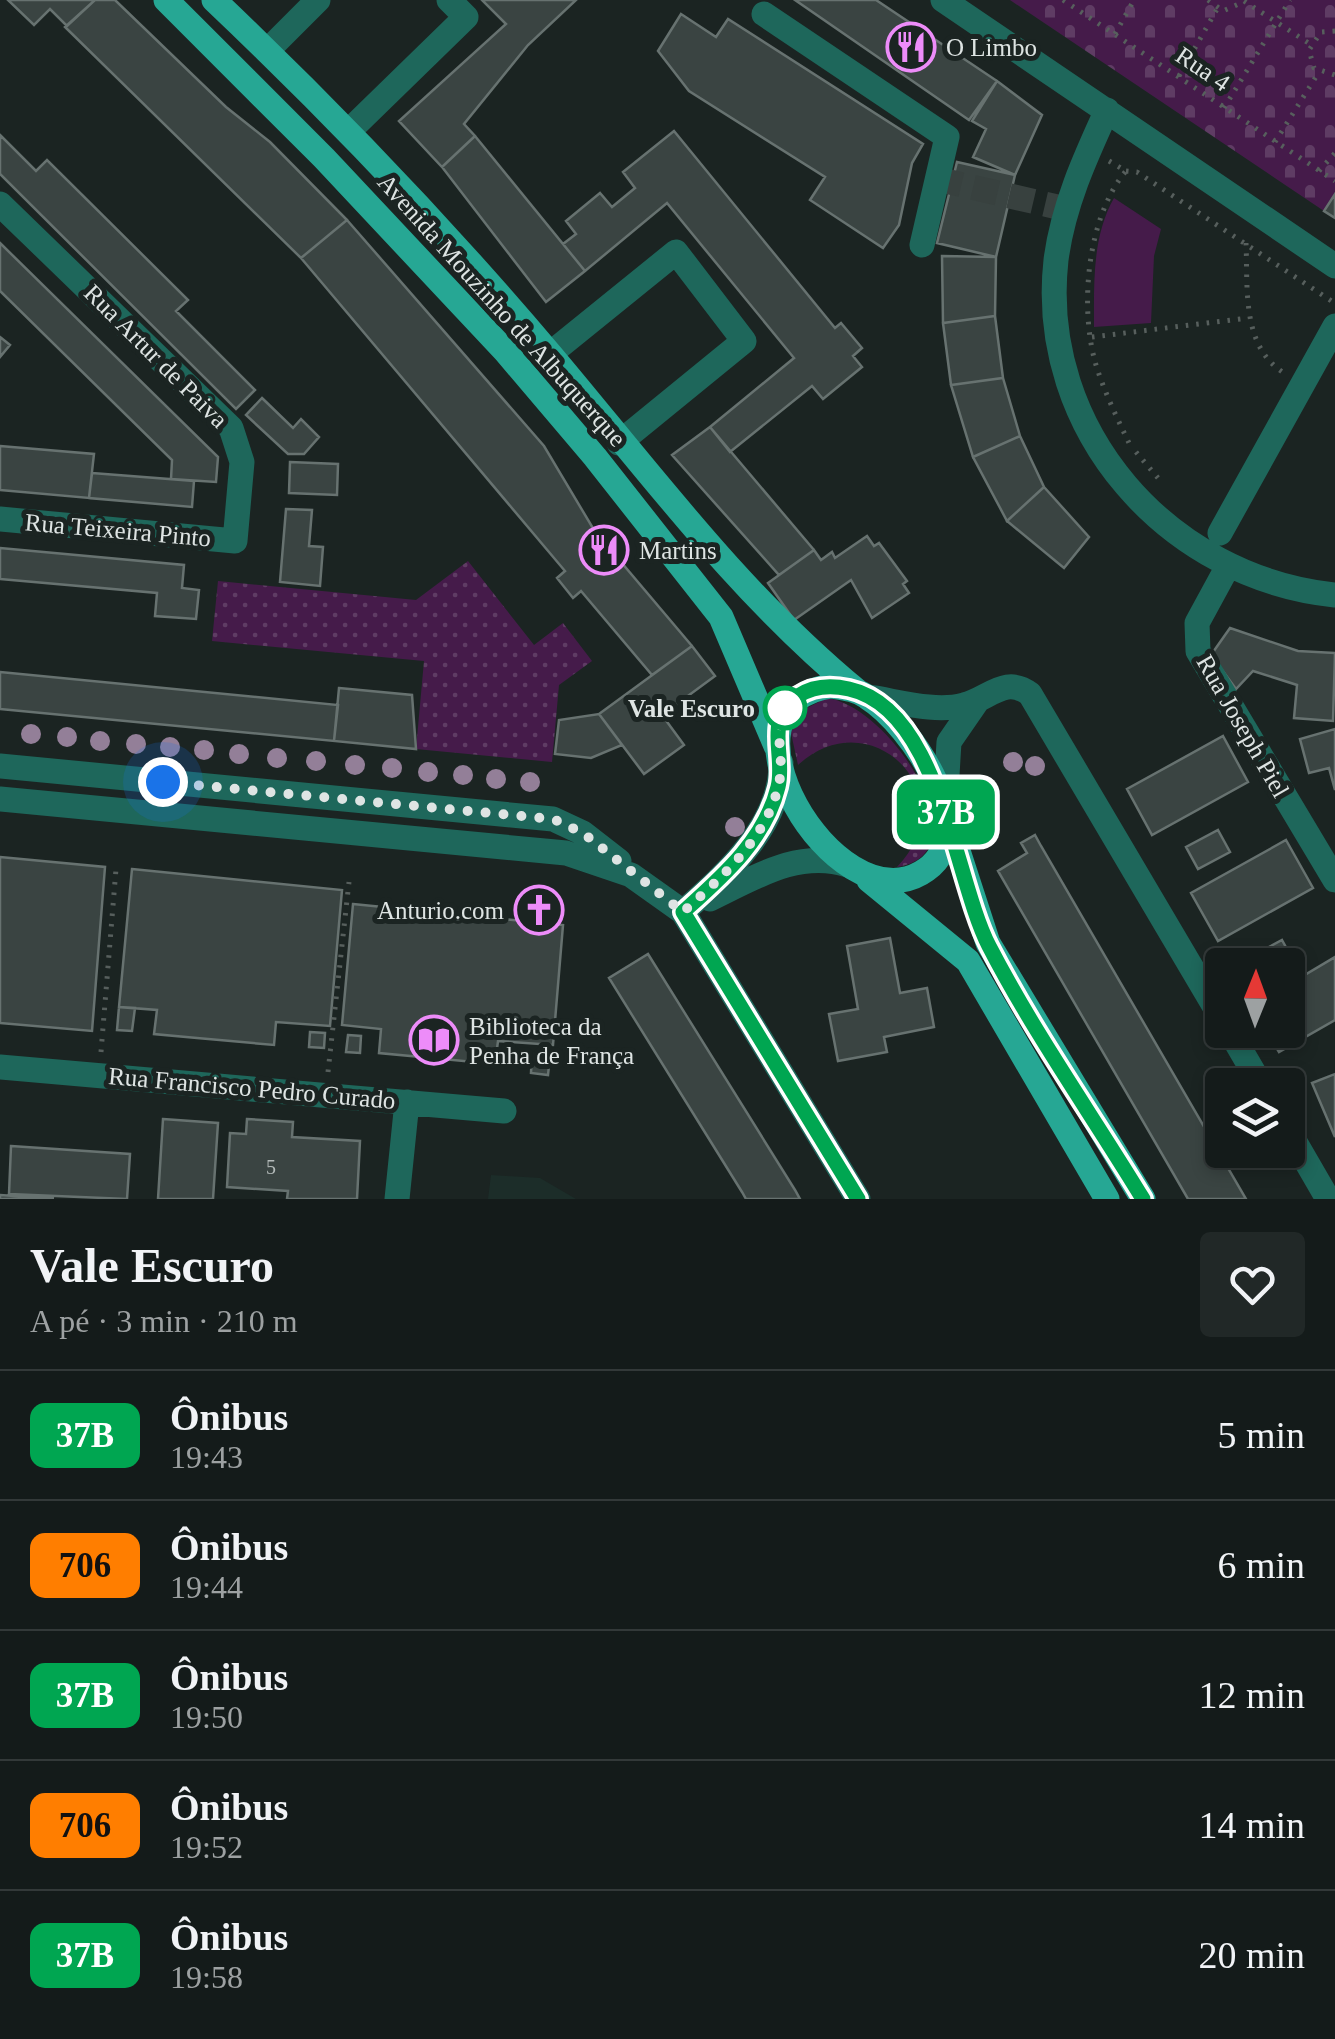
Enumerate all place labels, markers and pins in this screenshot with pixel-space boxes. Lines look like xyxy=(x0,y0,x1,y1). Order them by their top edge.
restaurant icon: O Limbo xyxy=(885,21,937,73)
place label: O Limbo xyxy=(946,34,1037,61)
restaurant icon: Martins xyxy=(578,524,630,576)
place label: Martins xyxy=(639,537,717,564)
marker: Vale Escuro xyxy=(764,687,806,729)
place label: Vale Escuro xyxy=(628,695,755,722)
church icon: Anturio.com xyxy=(513,884,565,936)
place label: Anturio.com xyxy=(377,897,505,924)
place label: Biblioteca da Penha de França xyxy=(469,1013,634,1069)
library icon: Biblioteca da Penha de França xyxy=(408,1014,460,1066)

